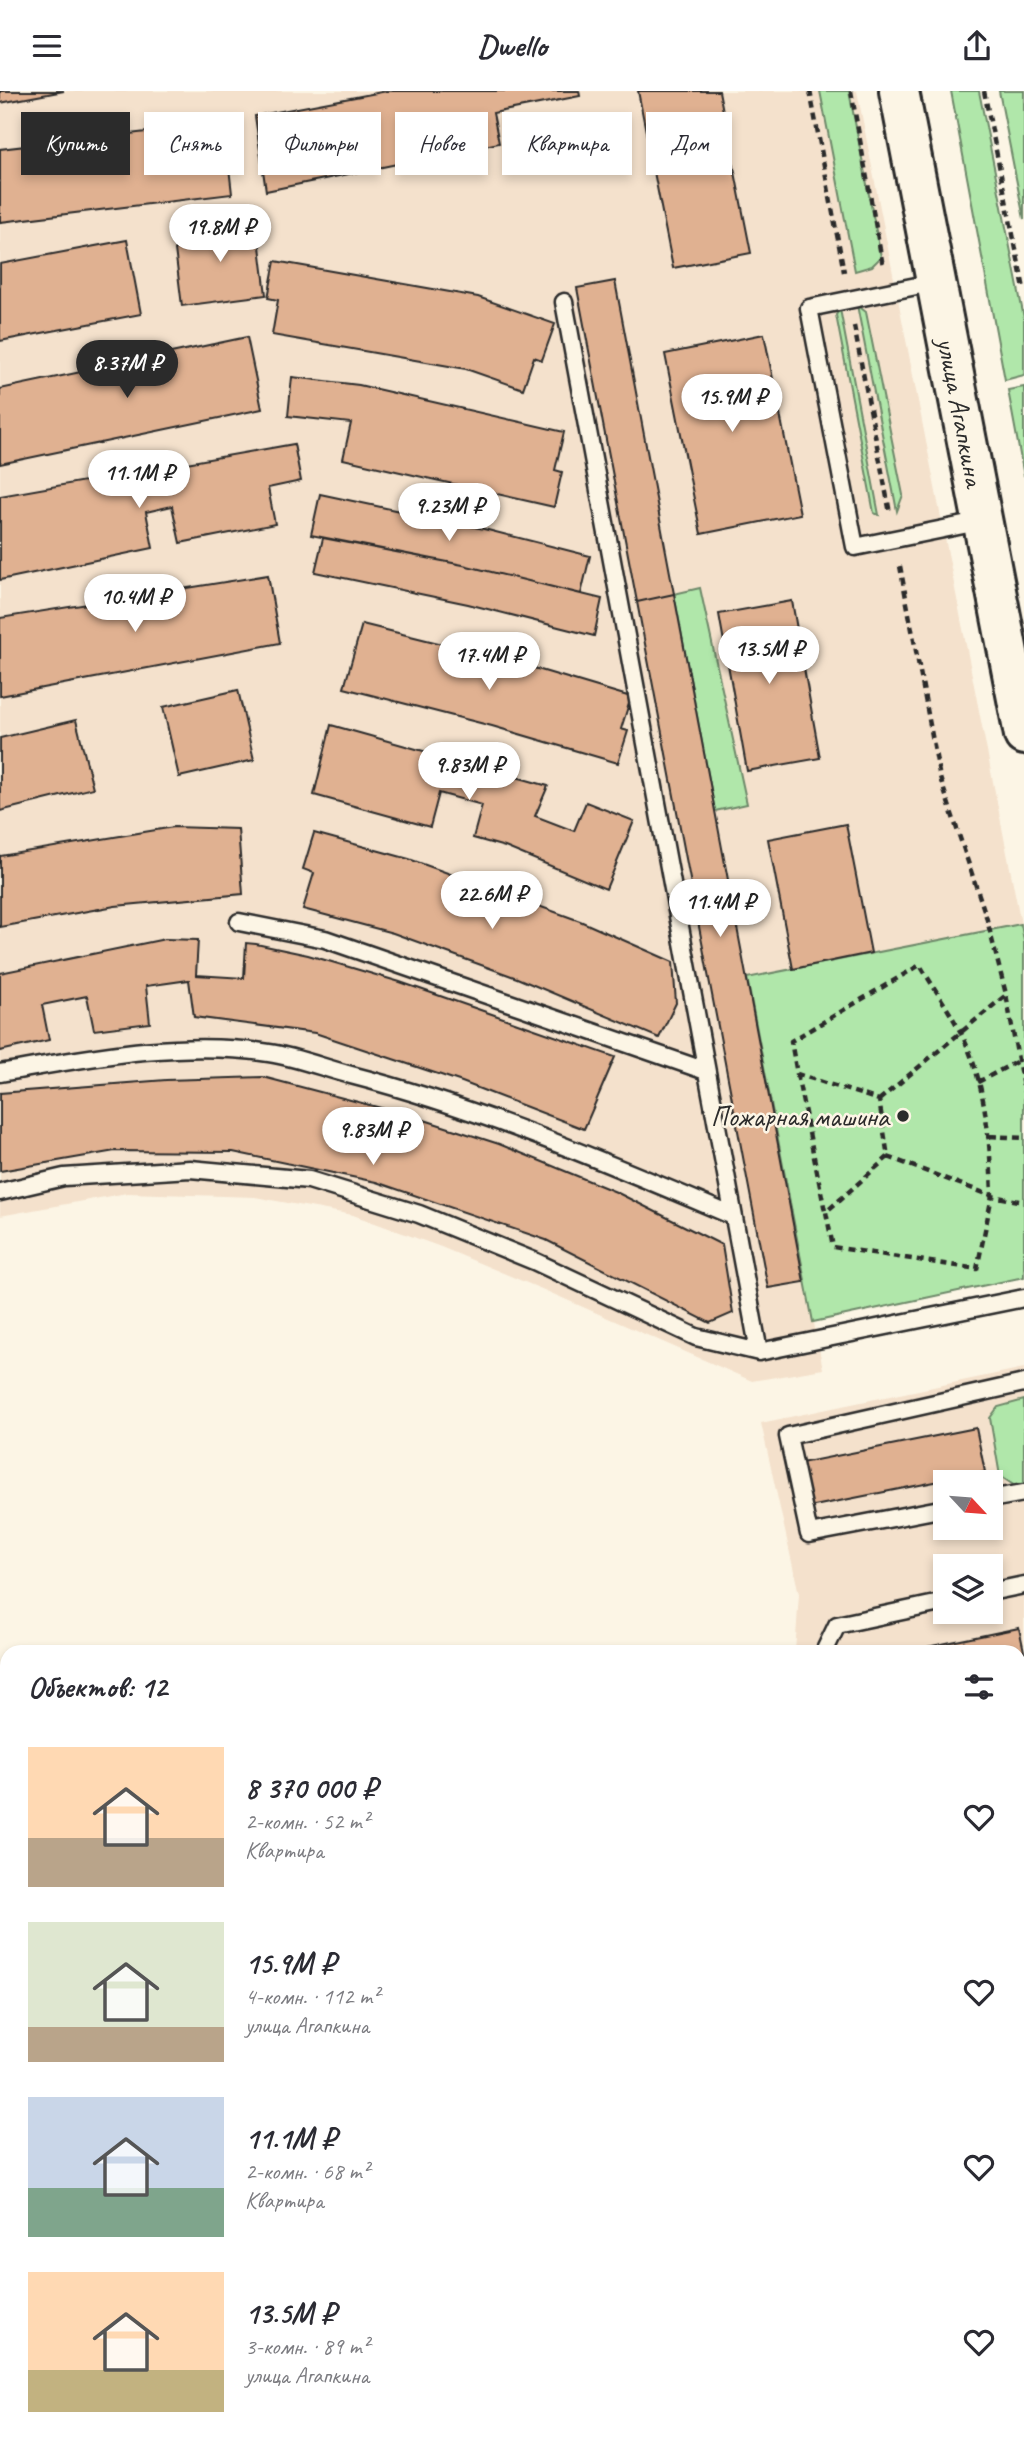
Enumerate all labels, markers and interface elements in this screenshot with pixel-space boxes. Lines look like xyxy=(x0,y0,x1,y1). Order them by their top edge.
text: Dwello xyxy=(477,25,547,66)
icon: menu xyxy=(28,27,66,65)
icon: share xyxy=(958,27,996,65)
chip: Купить xyxy=(21,112,130,175)
chip: Снять xyxy=(144,112,244,175)
chip: Фильтры xyxy=(258,112,381,175)
chip: Новое xyxy=(395,112,488,175)
chip: Квартира xyxy=(502,112,632,175)
chip: Дом xyxy=(646,112,732,175)
pin: 19.8M ₽ xyxy=(155,205,285,264)
text: 19.8M ₽ xyxy=(185,212,255,241)
street label: улица Агапкина xyxy=(929,333,993,492)
pin: 8.37M ₽ xyxy=(62,341,192,400)
text: 8.37M ₽ xyxy=(92,348,162,377)
pin: 15.9M ₽ xyxy=(667,375,797,434)
text: 15.9M ₽ xyxy=(697,382,767,411)
pin: 11.1M ₽ xyxy=(74,451,204,510)
text: 11.1M ₽ xyxy=(104,458,174,487)
pin: 9.23M ₽ xyxy=(384,483,514,543)
text: 9.23M ₽ xyxy=(414,491,484,520)
pin: 10.4M ₽ xyxy=(70,575,200,634)
text: 10.4M ₽ xyxy=(100,582,170,611)
pin: 13.5M ₽ xyxy=(704,627,834,686)
pin: 17.4M ₽ xyxy=(424,633,554,692)
text: 13.5M ₽ xyxy=(734,634,804,663)
text: 17.4M ₽ xyxy=(454,640,524,669)
pin: 9.83M ₽ xyxy=(404,743,534,802)
text: 9.83M ₽ xyxy=(434,750,504,779)
pin: 22.6M ₽ xyxy=(427,871,557,931)
text: 22.6M ₽ xyxy=(457,879,527,908)
pin: 11.4M ₽ xyxy=(655,879,785,939)
text: 11.4M ₽ xyxy=(685,887,755,916)
place label: Пожарная машина xyxy=(711,1099,891,1134)
pin: 9.83M ₽ xyxy=(308,1107,438,1167)
marker: Пожарная машина xyxy=(895,1108,911,1124)
text: 9.83M ₽ xyxy=(338,1115,408,1144)
north arrow xyxy=(933,1470,1003,1540)
map controls xyxy=(933,1470,1003,1624)
button: layers xyxy=(933,1554,1003,1624)
text: Объектов: 12 xyxy=(28,1668,167,1706)
icon: filters xyxy=(960,1668,998,1706)
text: 8 370 000 ₽ xyxy=(245,1769,377,1807)
icon: home xyxy=(84,1775,168,1859)
icon: heart xyxy=(960,1798,998,1836)
text: 2-комн. · 52 m² xyxy=(245,1807,369,1836)
text: Квартира xyxy=(245,1836,323,1865)
text: 15.9M ₽ xyxy=(245,1944,335,1982)
icon: home xyxy=(84,1950,168,2034)
icon: heart xyxy=(960,1973,998,2011)
text: 4-комн. · 112 m² xyxy=(245,1982,379,2011)
text: улица Агапкина xyxy=(245,2011,369,2040)
text: 11.1M ₽ xyxy=(245,2119,336,2157)
icon: home xyxy=(84,2125,168,2209)
icon: heart xyxy=(960,2148,998,2186)
text: 2-комн. · 68 m² xyxy=(245,2157,369,2186)
text: Квартира xyxy=(245,2186,323,2215)
text: 13.5M ₽ xyxy=(245,2294,336,2332)
icon: home xyxy=(84,2300,168,2384)
icon: heart xyxy=(960,2323,998,2361)
text: 3-комн. · 89 m² xyxy=(245,2332,369,2361)
text: улица Агапкина xyxy=(245,2361,369,2390)

